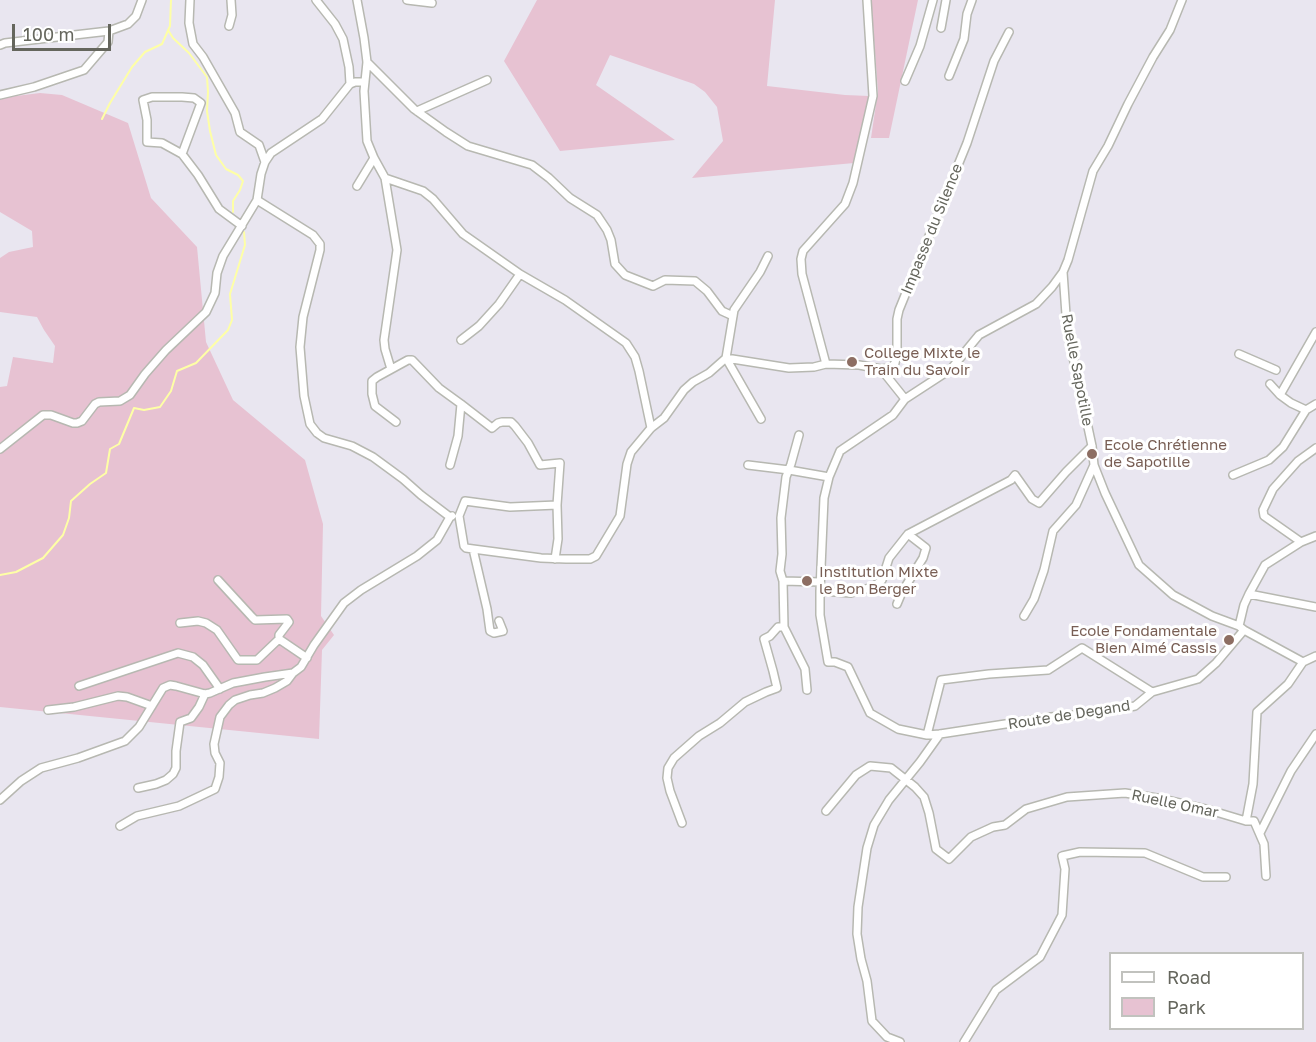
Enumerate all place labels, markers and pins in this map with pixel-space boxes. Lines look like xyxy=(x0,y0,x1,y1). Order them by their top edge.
place label: College Mixte le Train du Savoir xyxy=(864,344,980,379)
marker: College Mixte le Train du Savoir xyxy=(845,355,859,369)
place label: Ecole Chrétienne de Sapotille xyxy=(1104,436,1227,471)
marker: Ecole Chrétienne de Sapotille xyxy=(1085,447,1099,461)
place label: Institution Mixte le Bon Berger xyxy=(819,563,938,598)
marker: Institution Mixte le Bon Berger xyxy=(800,574,814,588)
place label: Ecole Fondamentale Bien Aimé Cassis xyxy=(1070,622,1217,657)
marker: Ecole Fondamentale Bien Aimé Cassis xyxy=(1222,633,1236,647)

